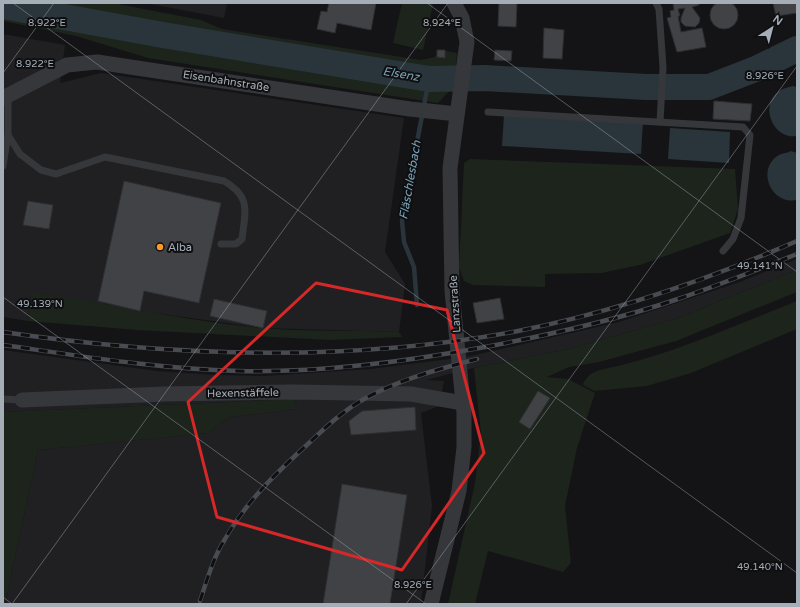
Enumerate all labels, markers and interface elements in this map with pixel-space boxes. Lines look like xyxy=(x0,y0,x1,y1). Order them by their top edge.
north arrow xyxy=(752,8,792,48)
text: N xyxy=(770,12,785,28)
text: 8.922°E xyxy=(28,17,66,29)
text: 8.924°E xyxy=(423,17,461,29)
text: 8.922°E xyxy=(16,58,54,70)
water label: Elsenz xyxy=(382,64,421,84)
street label: Eisenbahnstraße xyxy=(182,68,270,94)
text: 8.926°E xyxy=(746,70,784,82)
water label: Fläschlesbach xyxy=(396,139,424,221)
place label: Alba xyxy=(168,241,192,254)
marker: Alba xyxy=(155,242,165,252)
text: 49.141°N xyxy=(737,260,783,272)
street label: Lanzstraße xyxy=(447,275,463,333)
text: 49.139°N xyxy=(17,298,63,310)
street label: Hexenstäffele xyxy=(207,386,279,400)
text: 49.140°N xyxy=(737,561,783,573)
text: 8.926°E xyxy=(394,579,432,591)

